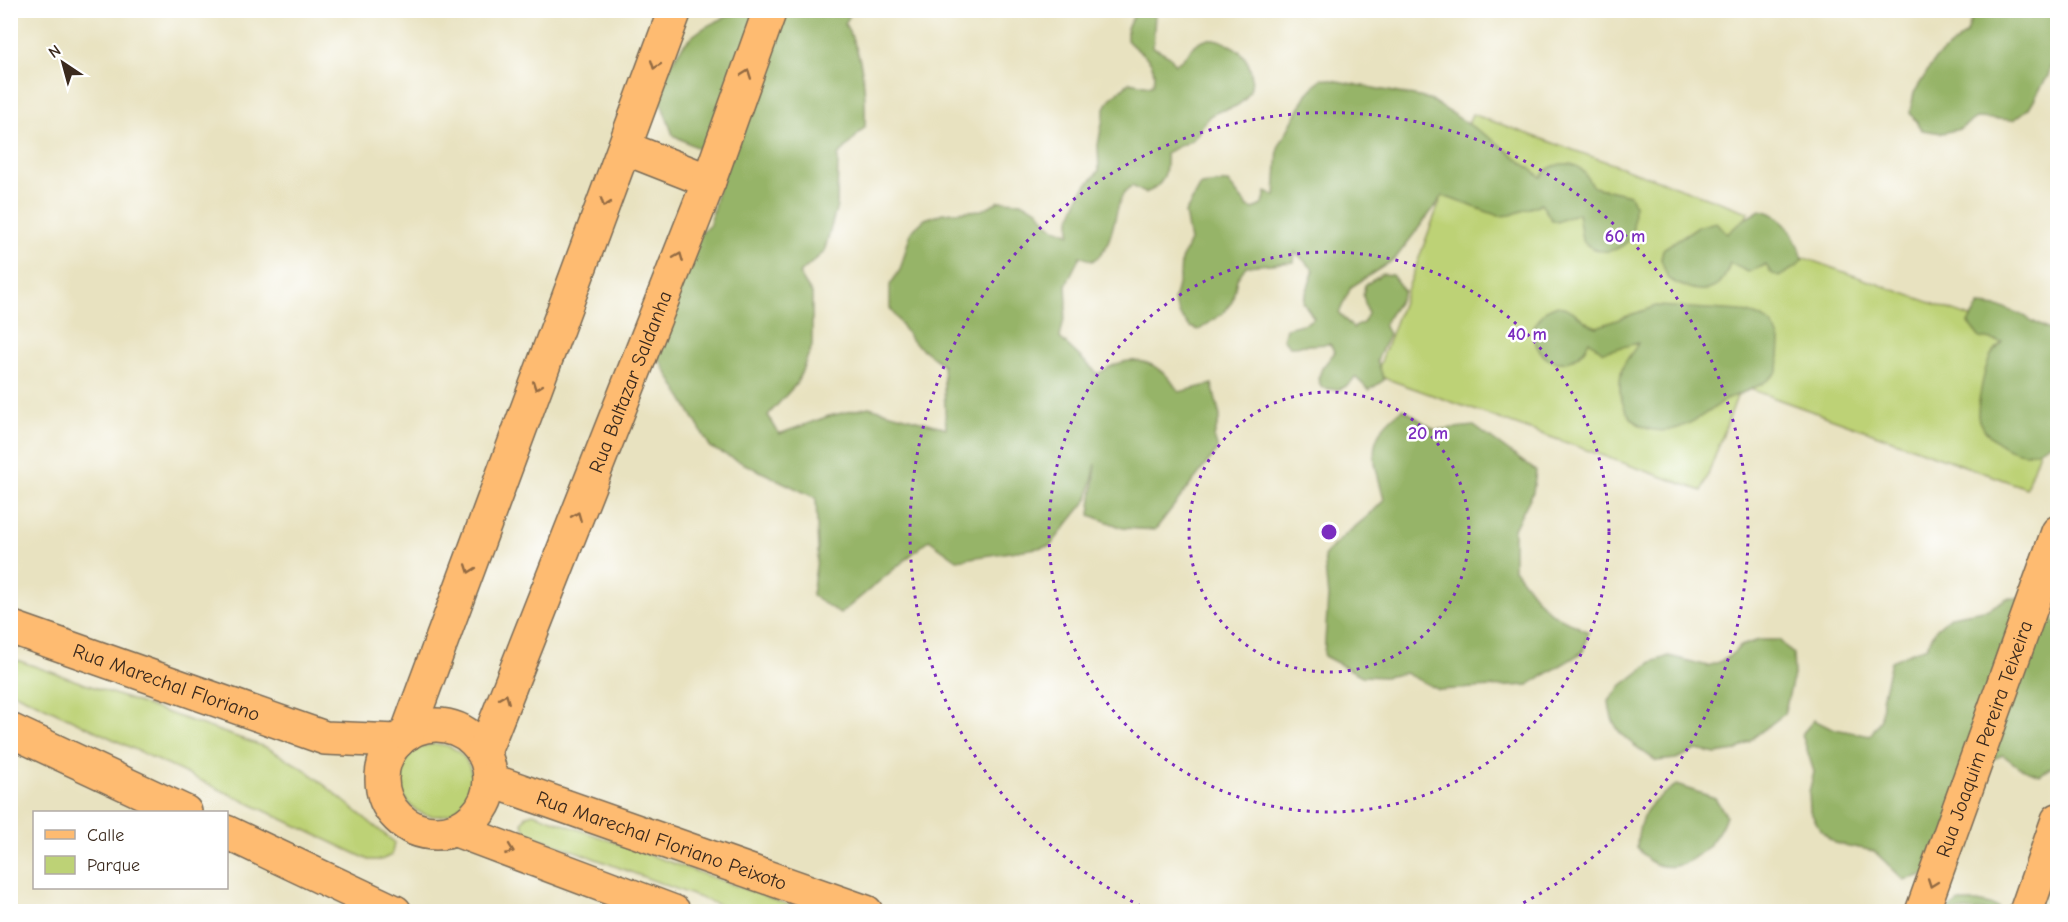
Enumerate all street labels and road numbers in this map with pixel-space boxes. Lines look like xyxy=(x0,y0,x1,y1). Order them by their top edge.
street label: Rua Baltazar Saldanha xyxy=(584,288,677,476)
street label: Rua Joaquim Pereira Teixeira xyxy=(1932,618,2037,860)
street label: Rua Marechal Floriano xyxy=(70,639,263,726)
street label: Rua Marechal Floriano Peixoto xyxy=(533,786,790,895)

